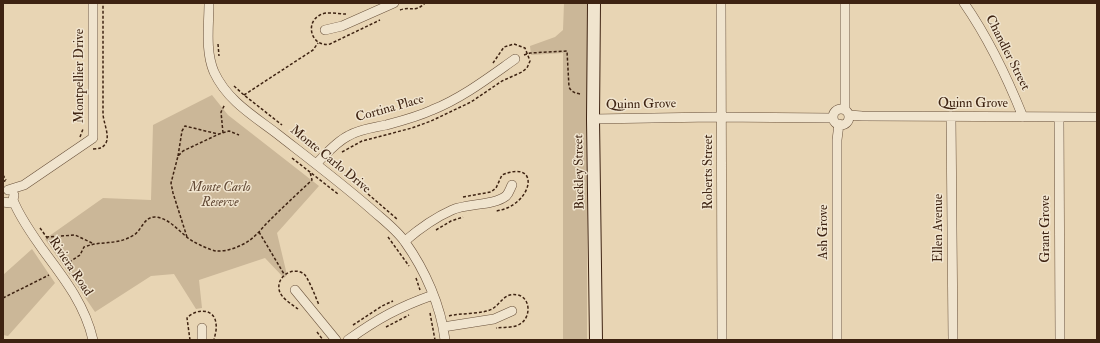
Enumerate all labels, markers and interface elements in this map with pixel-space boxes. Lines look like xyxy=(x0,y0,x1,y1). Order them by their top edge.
street label: Chandler Street xyxy=(981,13,1033,93)
street label: Montpellier Drive xyxy=(72,29,88,123)
street label: Cortina Place xyxy=(354,92,426,126)
street label: Quinn Grove xyxy=(938,96,1008,112)
street label: Quinn Grove xyxy=(606,97,676,113)
street label: Monte Carlo Drive xyxy=(287,123,373,197)
street label: Buckley Street xyxy=(572,134,588,210)
street label: Roberts Street xyxy=(701,135,717,209)
park label: Monte Carlo Reserve xyxy=(189,180,251,211)
street label: Ellen Avenue xyxy=(931,194,947,262)
street label: Grant Grove xyxy=(1038,195,1054,263)
street label: Ash Grove xyxy=(816,204,832,260)
street label: Riviera Road xyxy=(45,235,95,299)

